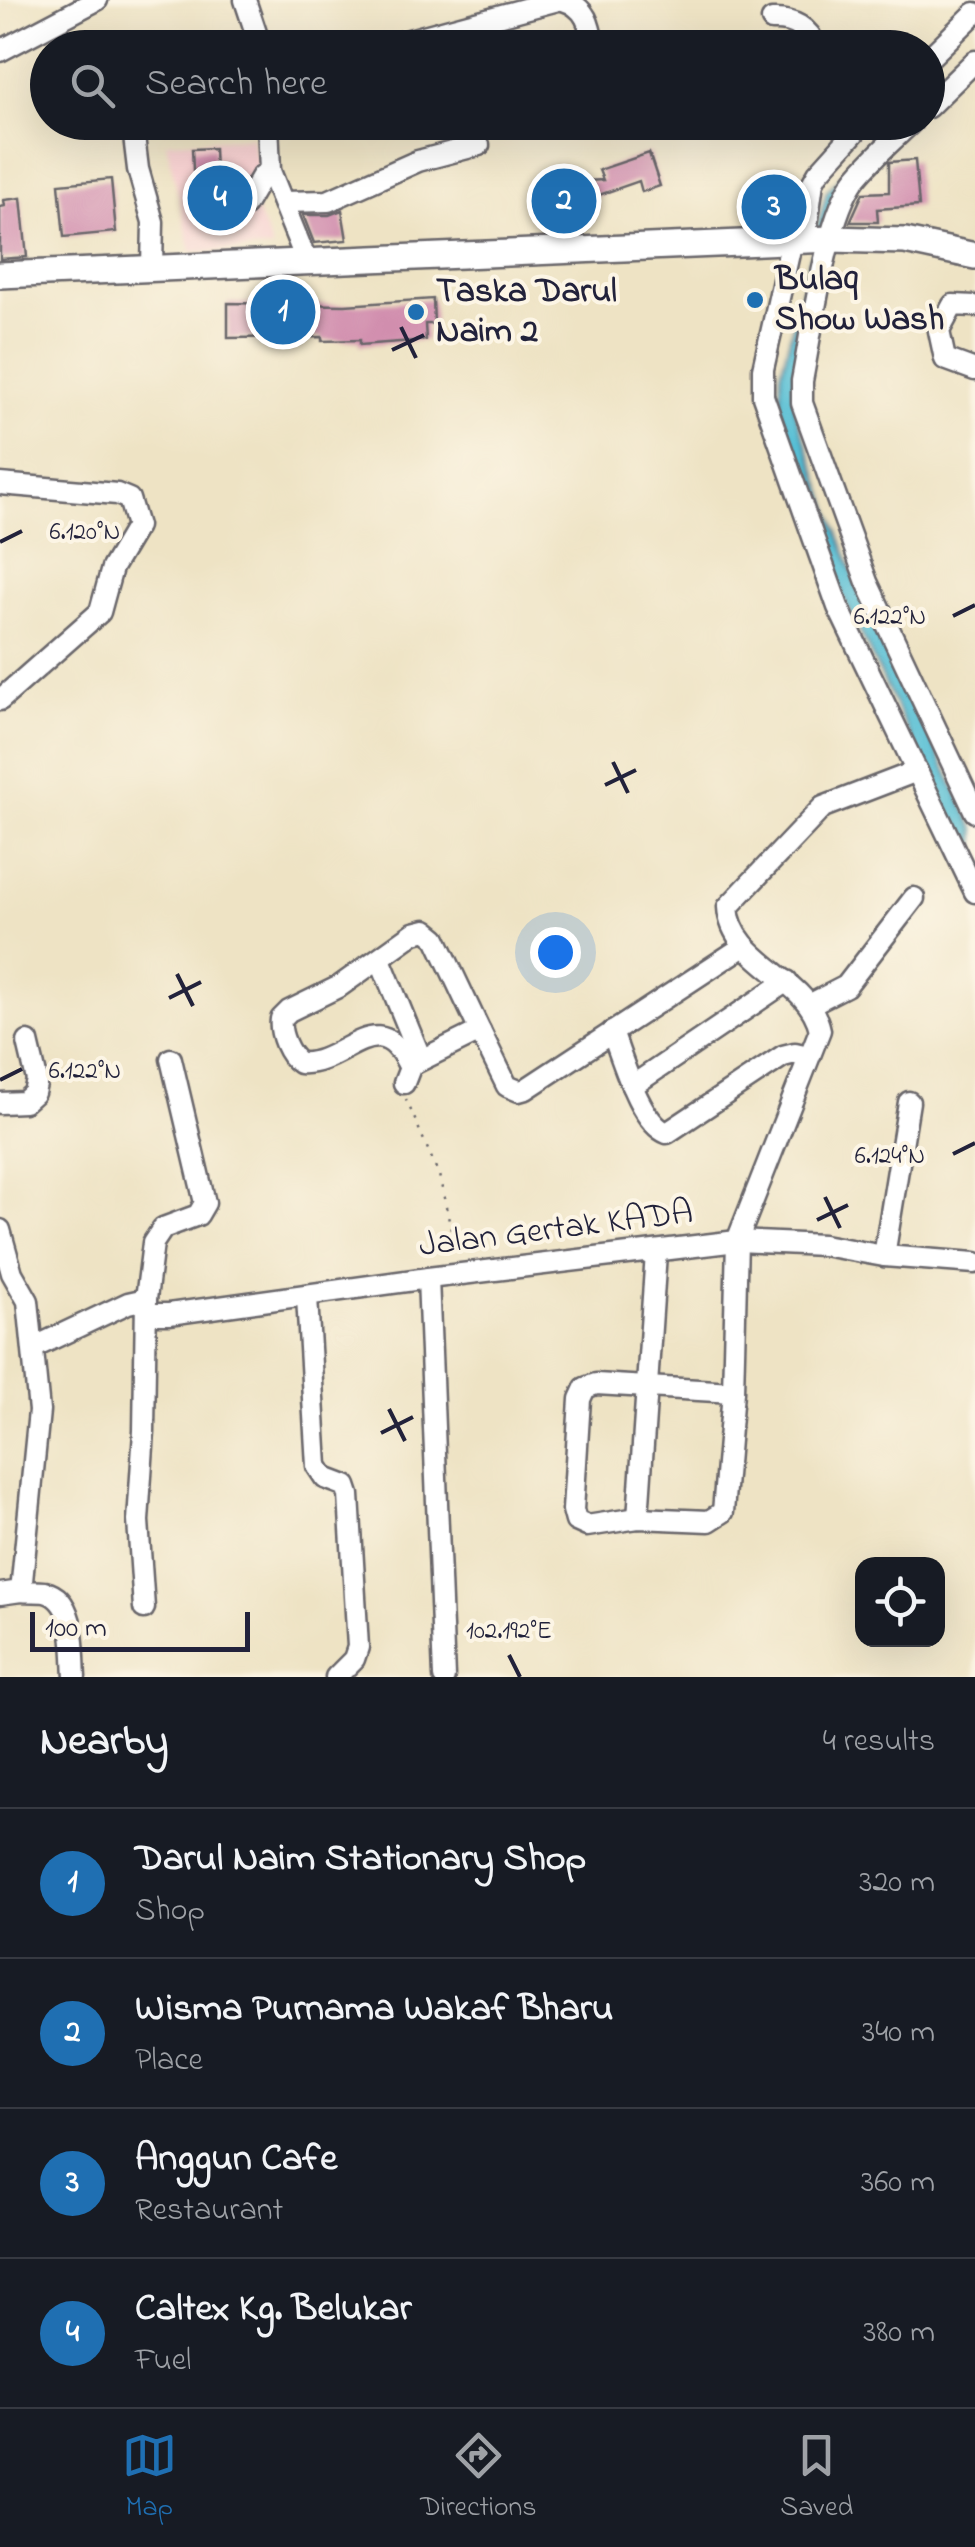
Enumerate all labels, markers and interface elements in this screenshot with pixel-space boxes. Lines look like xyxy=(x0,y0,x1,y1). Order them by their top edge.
search box xyxy=(30,30,945,140)
text: Search here xyxy=(145,57,327,113)
icon: search xyxy=(65,58,120,113)
pin: 4 xyxy=(188,160,252,236)
pin: 2 xyxy=(532,164,596,238)
pin: 3 xyxy=(742,170,806,244)
place label: Bulaq Show Wash xyxy=(773,255,944,346)
place label: Taska Darul Naim 2 xyxy=(436,267,617,358)
pin: 1 xyxy=(250,274,316,350)
marker: Bulaq Show Wash xyxy=(744,289,766,311)
marker: Taska Darul Naim 2 xyxy=(405,301,427,323)
text: 6.120°N xyxy=(50,515,120,551)
text: 6.122°N xyxy=(854,600,926,636)
your location xyxy=(530,927,581,978)
text: 6.122°N xyxy=(49,1054,121,1090)
text: 6.124°N xyxy=(855,1139,925,1175)
street label: Jalan Gertak KADA xyxy=(416,1188,696,1272)
map controls xyxy=(855,1557,945,1647)
button: locate xyxy=(855,1557,945,1647)
scale bar xyxy=(30,1607,250,1652)
text: 100 m xyxy=(45,1609,107,1650)
text: 102.192°E xyxy=(466,1614,552,1650)
text: Nearby xyxy=(40,1712,168,1773)
text: 4 results xyxy=(823,1719,935,1766)
text: Darul Naim Stationary Shop xyxy=(135,1832,586,1888)
text: 1 xyxy=(67,1860,78,1907)
text: 320 m xyxy=(859,1860,935,1907)
text: Shop xyxy=(135,1888,205,1935)
text: Wisma Purnama Wakaf Bharu xyxy=(135,1982,613,2038)
text: 2 xyxy=(65,2010,80,2057)
text: 340 m xyxy=(862,2010,935,2057)
text: Place xyxy=(135,2038,203,2085)
text: Anggun Cafe xyxy=(135,2132,337,2188)
text: 3 xyxy=(66,2160,79,2207)
text: 360 m xyxy=(861,2160,935,2207)
text: Restaurant xyxy=(135,2188,283,2235)
text: Caltex Kg. Belukar xyxy=(135,2282,411,2338)
text: 4 xyxy=(66,2310,79,2357)
text: 380 m xyxy=(863,2310,935,2357)
text: Fuel xyxy=(135,2338,191,2385)
tab: Map xyxy=(122,2428,177,2529)
tab: Directions xyxy=(420,2428,537,2529)
tab: Saved xyxy=(780,2428,853,2529)

